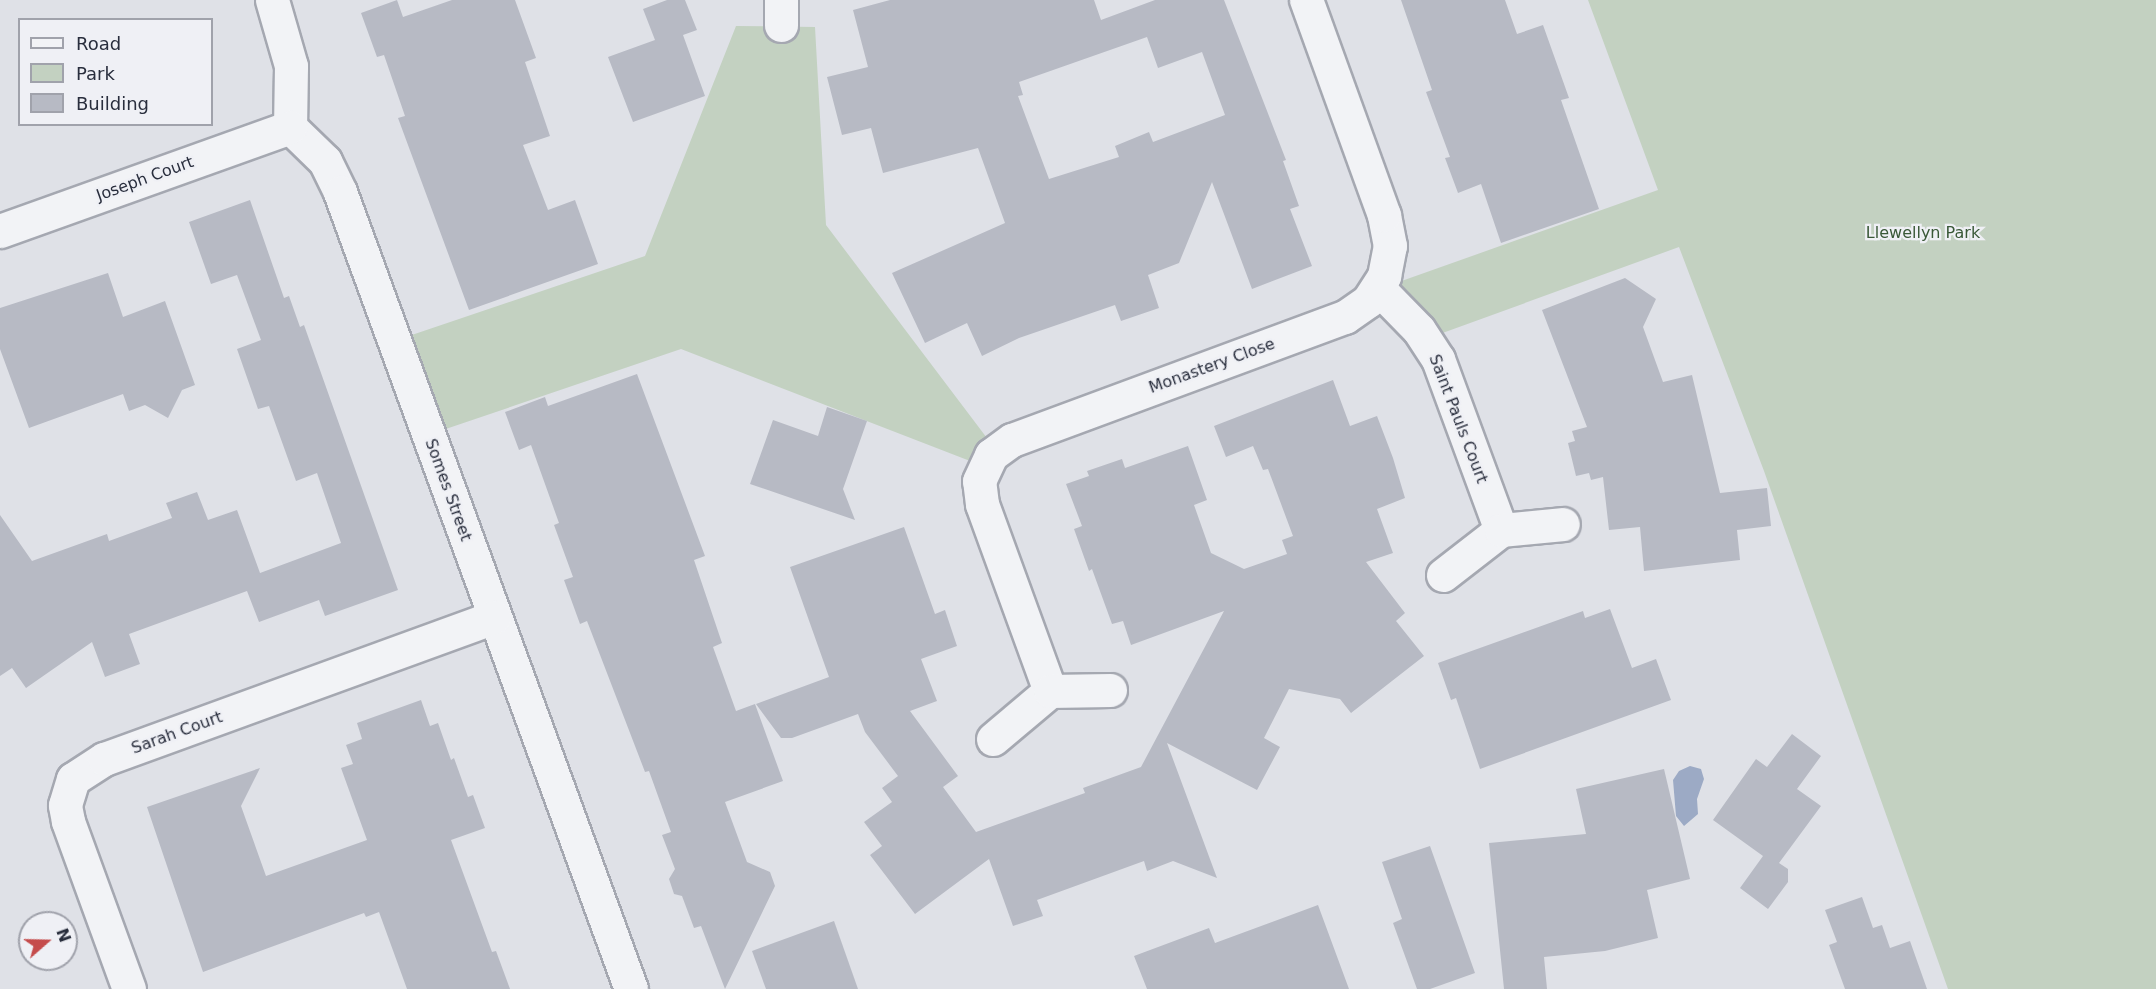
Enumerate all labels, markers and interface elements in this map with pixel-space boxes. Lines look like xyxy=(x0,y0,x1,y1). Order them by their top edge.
legend xyxy=(18,18,213,126)
text: Road xyxy=(76,33,121,54)
text: Park xyxy=(76,63,115,84)
text: Building xyxy=(76,93,149,114)
street label: Joseph Court xyxy=(94,153,196,205)
park label: Llewellyn Park xyxy=(1866,223,1980,243)
street label: Monastery Close xyxy=(1146,334,1278,398)
street label: Saint Pauls Court xyxy=(1425,352,1491,486)
street label: Somes Street xyxy=(421,436,475,544)
street label: Sarah Court xyxy=(129,708,225,758)
north arrow xyxy=(18,911,78,971)
text: N xyxy=(52,926,75,945)

